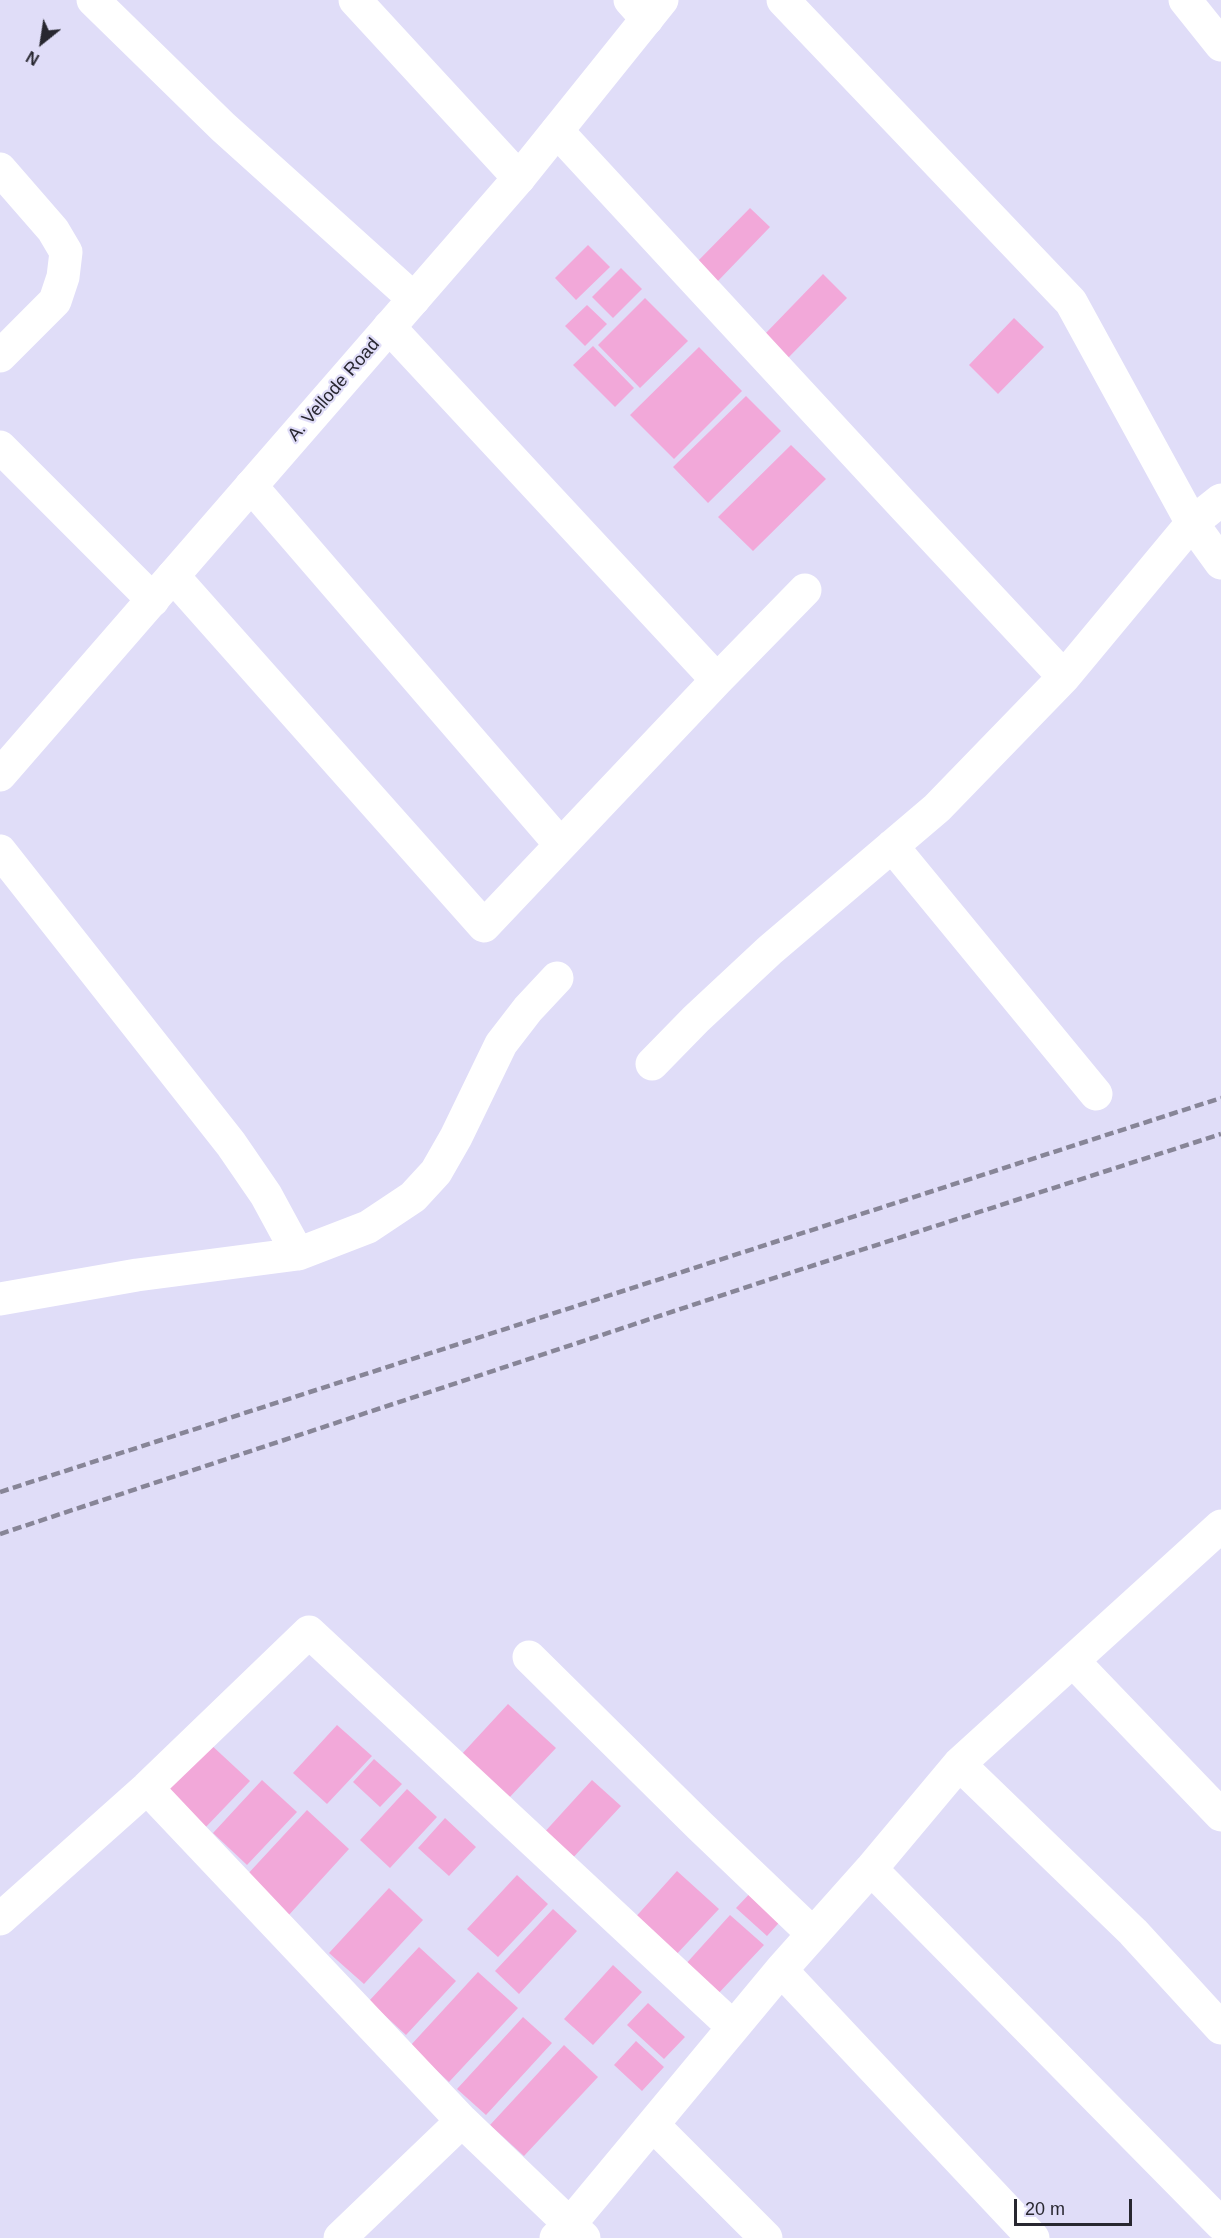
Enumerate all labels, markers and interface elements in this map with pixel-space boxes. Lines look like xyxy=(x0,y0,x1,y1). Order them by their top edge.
north arrow xyxy=(12,12,72,72)
text: N xyxy=(23,48,42,68)
street label: A. Vellode Road xyxy=(284,334,384,446)
scale bar xyxy=(1017,2187,1136,2225)
text: 20 m xyxy=(1025,2199,1065,2219)

